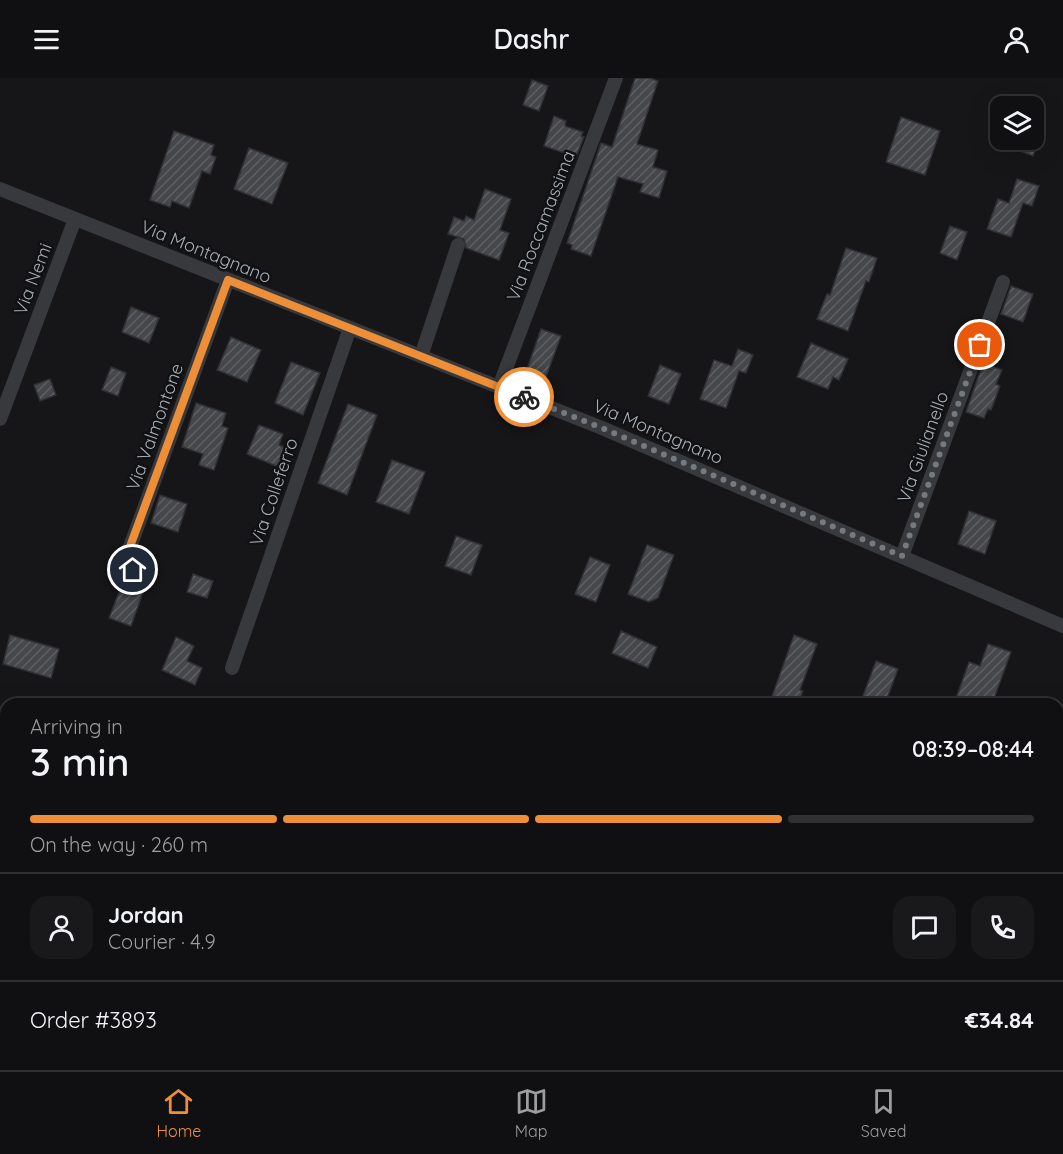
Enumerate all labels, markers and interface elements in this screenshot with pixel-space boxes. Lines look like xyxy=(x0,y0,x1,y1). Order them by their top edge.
text: Dashr xyxy=(494,22,569,56)
icon: menu xyxy=(30,23,63,56)
icon: person xyxy=(1000,23,1033,56)
map controls xyxy=(990,96,1044,150)
button: layers xyxy=(990,96,1044,150)
street label: Via Roccamassima xyxy=(501,147,580,304)
street label: Via Montagnano xyxy=(138,215,275,288)
street label: Via Nemi xyxy=(8,240,57,318)
pin xyxy=(954,319,1005,370)
icon: bag xyxy=(963,328,996,361)
street label: Via Valmontone xyxy=(121,360,188,494)
courier xyxy=(494,367,554,427)
icon: bike xyxy=(508,381,541,414)
street label: Via Giulianello xyxy=(892,388,953,506)
street label: Via Montagnano xyxy=(590,394,726,469)
street label: Via Colleferro xyxy=(244,435,303,549)
pin xyxy=(107,544,158,595)
icon: home xyxy=(116,553,149,586)
text: Arriving in xyxy=(30,714,123,739)
text: 08:39–08:44 xyxy=(912,735,1034,763)
text: 3 min xyxy=(30,737,129,786)
text: On the way · 260 m xyxy=(30,832,208,857)
button: person xyxy=(30,896,93,959)
button: chat xyxy=(893,896,956,959)
button: phone xyxy=(971,896,1034,959)
text: Jordan xyxy=(108,901,184,929)
text: Courier · 4.9 xyxy=(108,929,216,954)
text: Order #3893 xyxy=(30,1006,157,1034)
text: €34.84 xyxy=(965,1006,1034,1034)
tab: Home xyxy=(157,1085,201,1141)
tab: Map xyxy=(515,1085,548,1141)
tab: Saved xyxy=(861,1085,906,1141)

